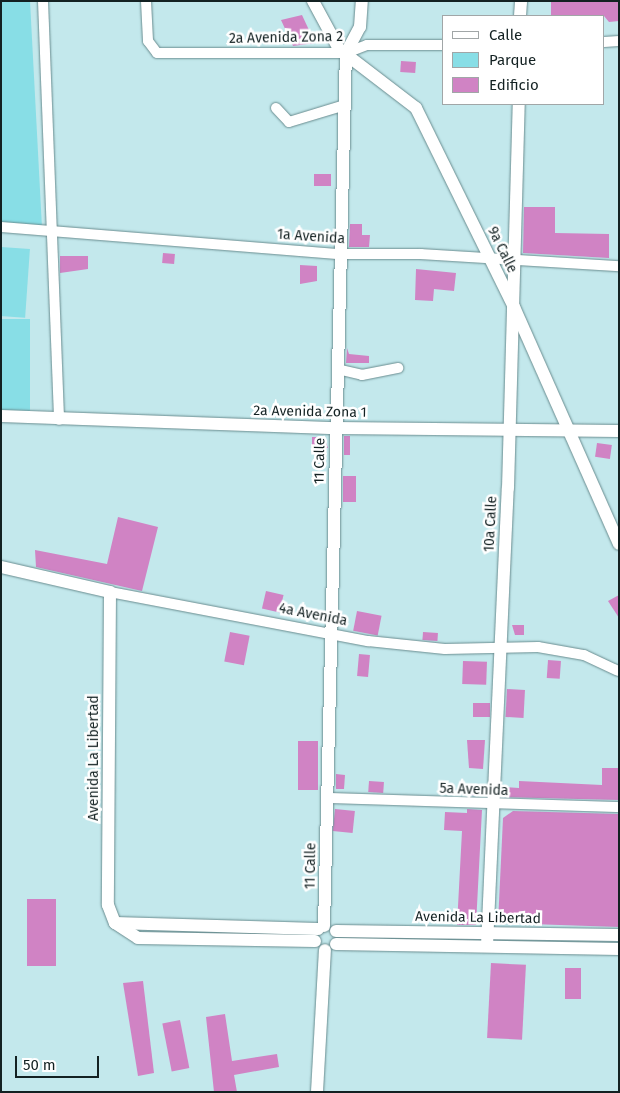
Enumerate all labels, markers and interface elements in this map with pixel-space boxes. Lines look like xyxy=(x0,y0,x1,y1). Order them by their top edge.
legend xyxy=(442,15,605,105)
text: Calle xyxy=(489,26,522,44)
street label: 2a Avenida Zona 2 xyxy=(229,29,343,47)
text: Parque xyxy=(489,51,536,69)
text: Edificio xyxy=(489,76,539,94)
street label: 9a Calle xyxy=(484,224,520,276)
street label: 1a Avenida xyxy=(276,226,346,248)
street label: 2a Avenida Zona 1 xyxy=(253,403,367,421)
street label: 11 Calle xyxy=(311,438,329,484)
street label: 10a Calle xyxy=(481,496,501,552)
street label: 4a Avenida xyxy=(277,600,349,630)
street label: Avenida La Libertad xyxy=(86,695,102,821)
street label: 5a Avenida xyxy=(439,780,509,800)
street label: 11 Calle xyxy=(302,843,320,889)
street label: Avenida La Libertad xyxy=(415,909,541,927)
scale bar xyxy=(18,1046,101,1078)
text: 50 m xyxy=(23,1056,56,1074)

